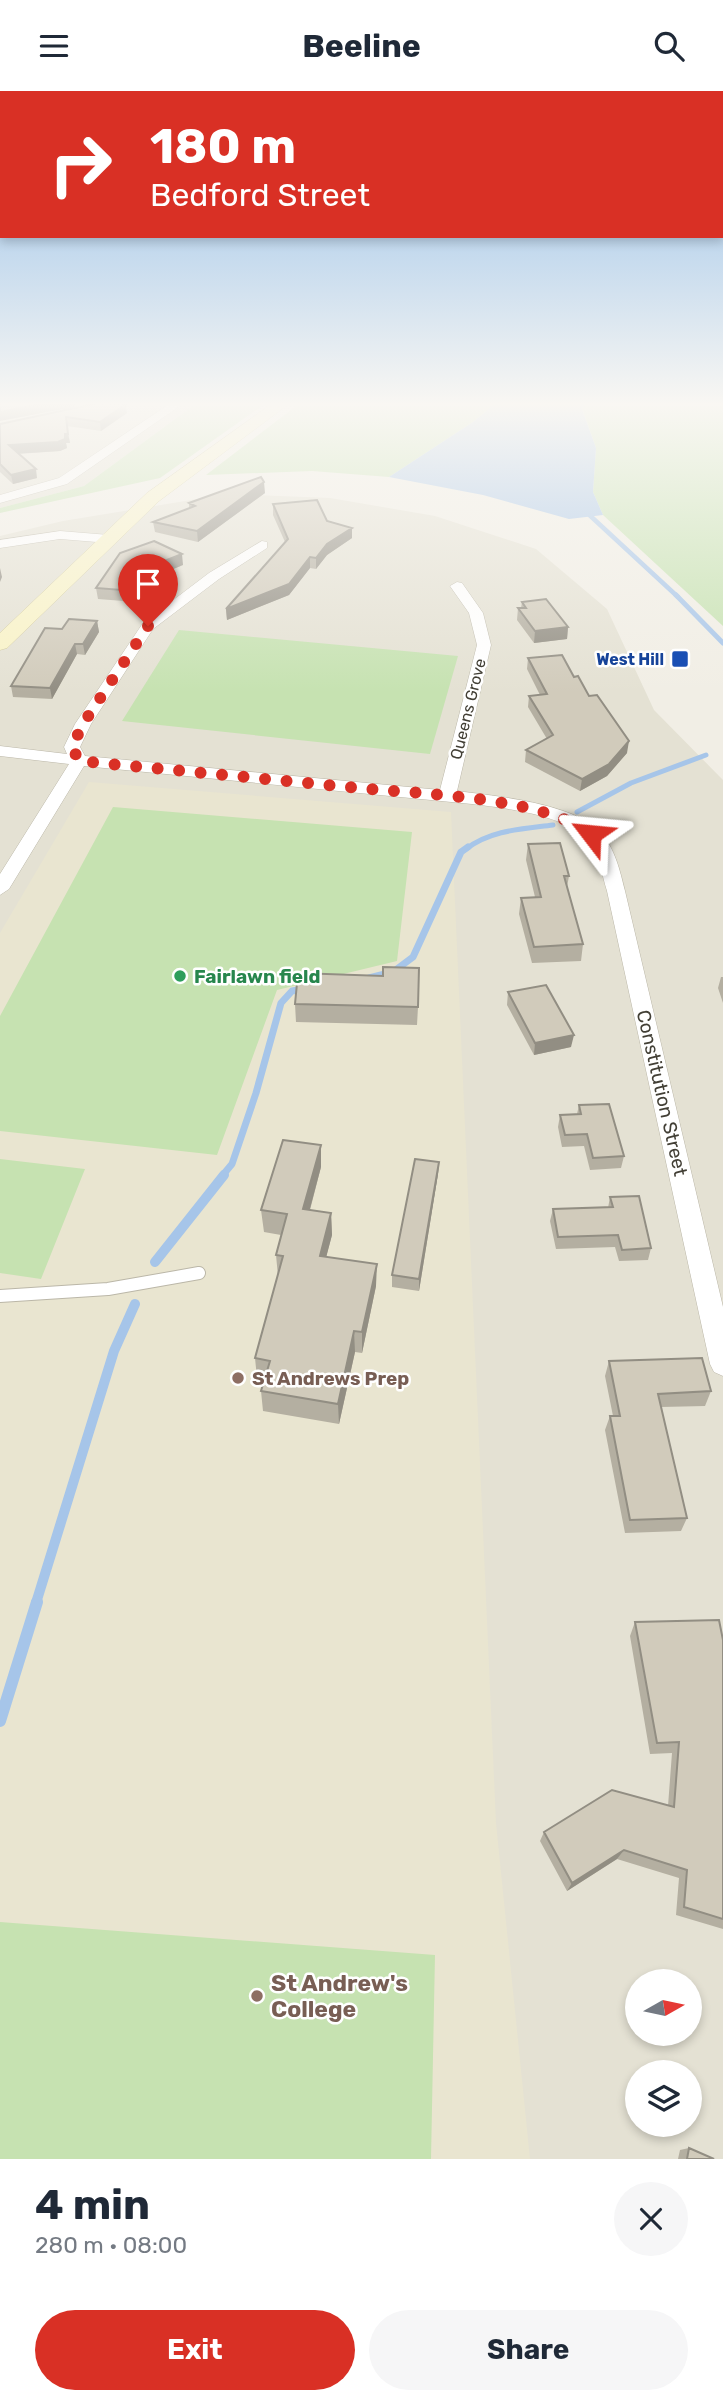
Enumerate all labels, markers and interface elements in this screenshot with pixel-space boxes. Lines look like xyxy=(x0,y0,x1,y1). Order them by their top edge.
icon: menu xyxy=(35,27,73,65)
text: Beeline xyxy=(302,27,421,65)
icon: search xyxy=(650,27,688,65)
text: 180 m xyxy=(150,117,296,175)
icon: right xyxy=(35,119,126,210)
text: Bedford Street xyxy=(150,176,370,214)
pin xyxy=(118,554,178,626)
icon: arrive xyxy=(129,565,167,603)
marker: West Hill xyxy=(670,649,690,669)
place label: West Hill xyxy=(596,650,664,669)
street label: Queens Grove xyxy=(446,657,490,761)
position arrow xyxy=(554,797,628,871)
place label: Fairlawn field xyxy=(194,965,321,988)
marker: Fairlawn field xyxy=(172,968,188,984)
street label: Constitution Street xyxy=(632,1008,692,1179)
place label: St Andrews Prep xyxy=(252,1367,409,1390)
marker: St Andrews Prep xyxy=(230,1370,246,1386)
place label: St Andrew's College xyxy=(271,1969,408,2023)
north arrow xyxy=(625,1969,702,2046)
map controls xyxy=(625,1969,702,2137)
marker: St Andrew's College xyxy=(249,1988,265,2004)
button: layers xyxy=(625,2060,702,2137)
text: 4 min xyxy=(35,2180,150,2230)
button: close xyxy=(614,2182,688,2256)
text: 280 m · 08:00 xyxy=(35,2231,187,2259)
button: Exit xyxy=(35,2310,355,2390)
button: Share xyxy=(369,2310,688,2390)

